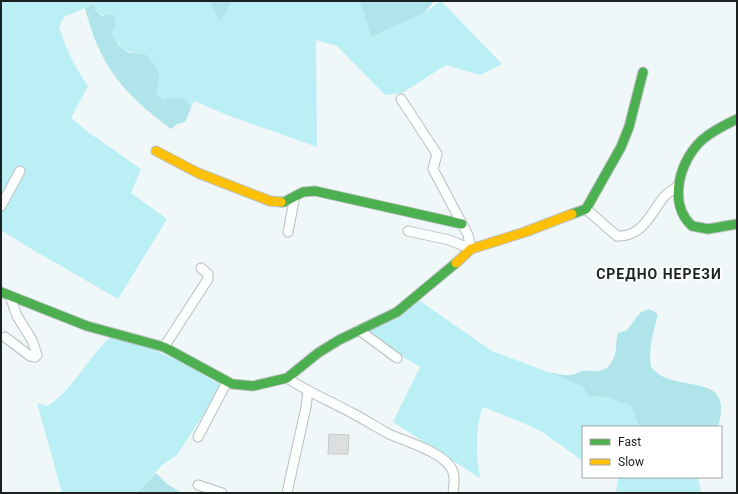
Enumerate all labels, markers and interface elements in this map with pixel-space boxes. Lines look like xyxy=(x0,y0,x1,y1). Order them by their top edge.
district label: СРЕДНО НЕРЕЗИ xyxy=(596,266,722,282)
legend xyxy=(582,426,722,478)
text: Fast xyxy=(618,435,641,449)
text: Slow xyxy=(618,455,644,469)

